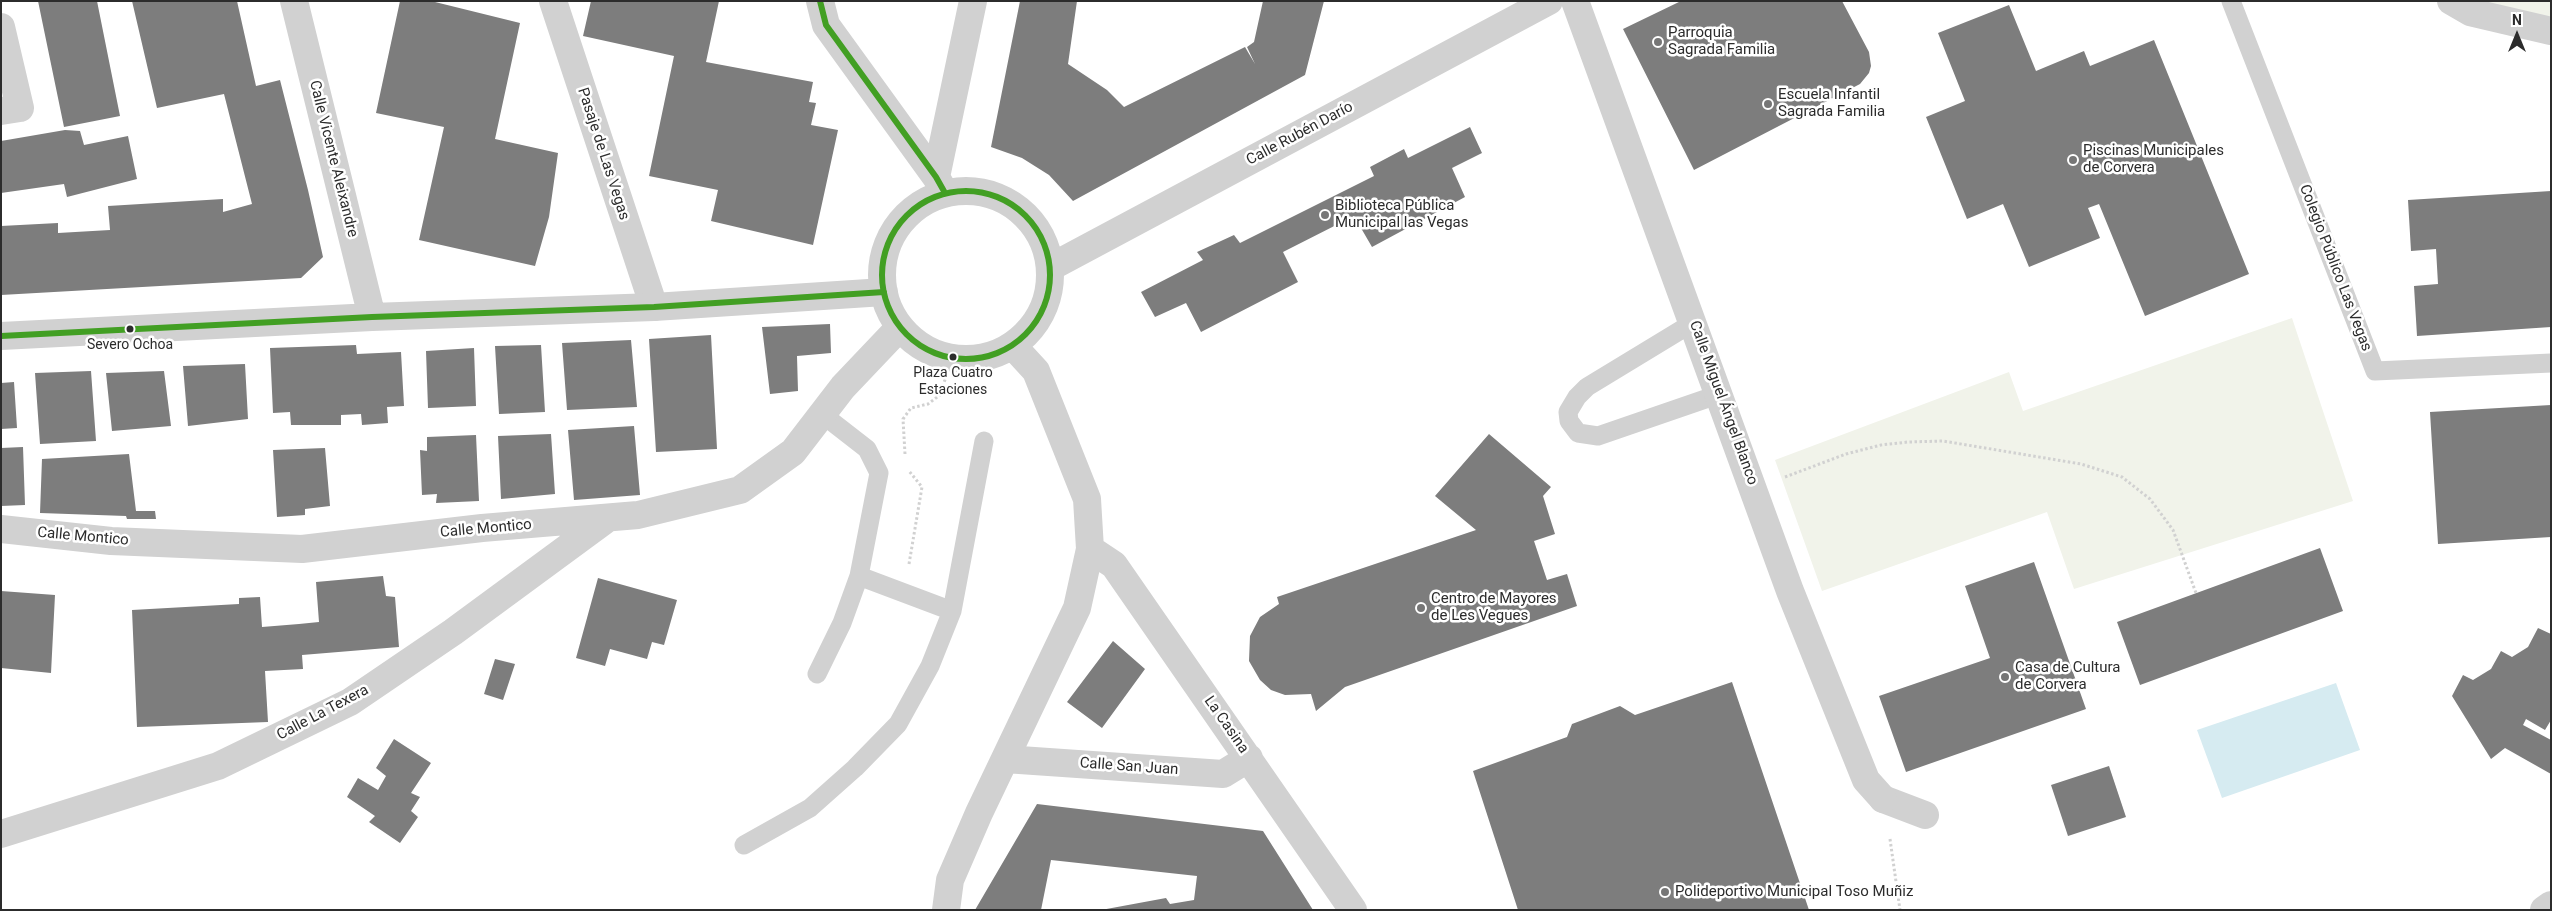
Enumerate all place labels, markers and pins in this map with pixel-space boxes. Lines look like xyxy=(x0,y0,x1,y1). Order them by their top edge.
place label: Parroquia Sagrada Familia xyxy=(1668,24,1775,59)
marker: Parroquia Sagrada Familia xyxy=(1652,36,1664,48)
place label: Escuela Infantil Sagrada Familia xyxy=(1778,86,1885,121)
marker: Escuela Infantil Sagrada Familia xyxy=(1762,98,1774,110)
place label: Piscinas Municipales de Corvera xyxy=(2083,142,2224,177)
marker: Piscinas Municipales de Corvera xyxy=(2067,154,2079,166)
place label: Biblioteca Pública Municipal las Vegas xyxy=(1335,197,1469,232)
marker: Biblioteca Pública Municipal las Vegas xyxy=(1319,209,1331,221)
marker: Severo Ochoa xyxy=(125,324,135,334)
place label: Severo Ochoa xyxy=(87,337,173,353)
marker: Plaza Cuatro Estaciones xyxy=(948,352,958,362)
place label: Plaza Cuatro Estaciones xyxy=(913,365,993,398)
place label: Centro de Mayores de Les Vegues xyxy=(1431,590,1557,625)
marker: Centro de Mayores de Les Vegues xyxy=(1415,602,1427,614)
place label: Casa de Cultura de Corvera xyxy=(2015,659,2120,694)
marker: Casa de Cultura de Corvera xyxy=(1999,671,2011,683)
place label: Polideportivo Municipal Toso Muñiz xyxy=(1675,883,1913,901)
marker: Polideportivo Municipal Toso Muñiz xyxy=(1659,886,1671,898)

